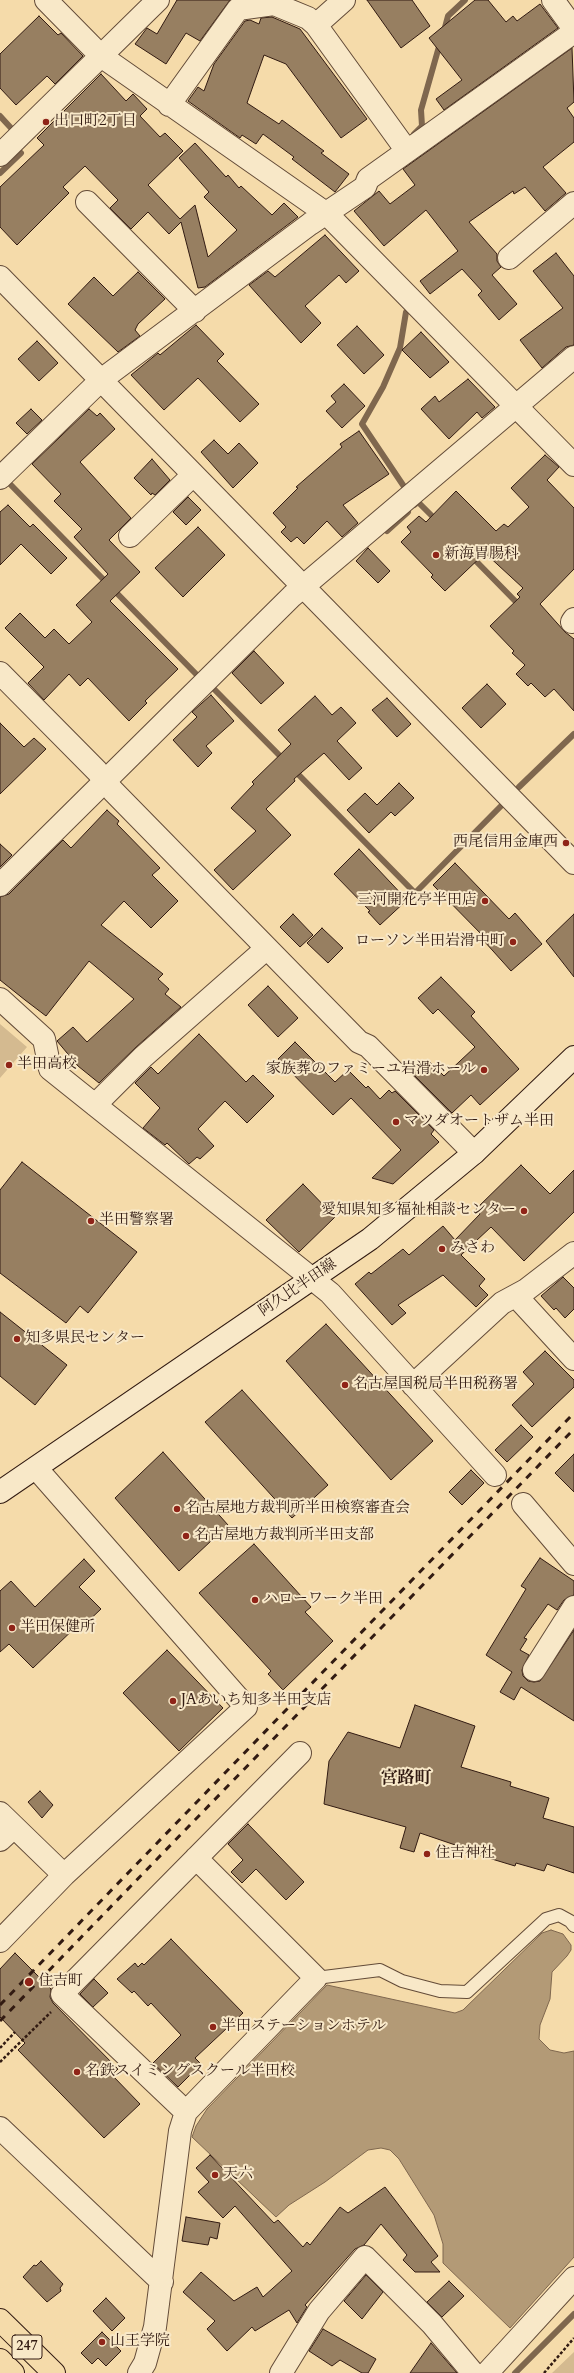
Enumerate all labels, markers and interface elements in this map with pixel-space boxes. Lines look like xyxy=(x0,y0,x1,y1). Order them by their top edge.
place label: 出口町2丁目 xyxy=(54,113,137,131)
marker: 出口町2丁目 xyxy=(41,117,51,127)
place label: 新海胃腸科 xyxy=(444,546,519,564)
marker: 新海胃腸科 xyxy=(431,550,441,560)
place label: 西尾信用金庫西 xyxy=(453,834,558,852)
marker: 西尾信用金庫西 xyxy=(561,838,571,848)
place label: 三河開花亭半田店 xyxy=(357,892,477,910)
marker: 三河開花亭半田店 xyxy=(480,896,490,906)
place label: ローソン半田岩滑中町 xyxy=(355,933,505,951)
marker: ローソン半田岩滑中町 xyxy=(508,937,518,947)
place label: 半田高校 xyxy=(17,1056,77,1074)
marker: 半田高校 xyxy=(4,1060,14,1070)
place label: 家族葬のファミーユ岩滑ホール xyxy=(266,1061,476,1079)
marker: 家族葬のファミーユ岩滑ホール xyxy=(479,1065,489,1075)
place label: マツダオートザム半田 xyxy=(404,1113,554,1131)
marker: マツダオートザム半田 xyxy=(391,1117,401,1127)
place label: 愛知県知多福祉相談センター xyxy=(321,1202,516,1220)
marker: 愛知県知多福祉相談センター xyxy=(519,1206,529,1216)
place label: 半田警察署 xyxy=(99,1212,174,1230)
marker: 半田警察署 xyxy=(86,1216,96,1226)
place label: みさわ xyxy=(450,1240,495,1258)
marker: みさわ xyxy=(437,1244,447,1254)
street label: 阿久比半田線 xyxy=(256,1255,340,1321)
place label: 知多県民センター xyxy=(25,1330,145,1348)
marker: 知多県民センター xyxy=(12,1334,22,1344)
place label: 名古屋国税局半田税務署 xyxy=(353,1376,518,1394)
marker: 名古屋国税局半田税務署 xyxy=(340,1380,350,1390)
place label: 名古屋地方裁判所半田検察審査会 xyxy=(185,1500,410,1518)
marker: 名古屋地方裁判所半田検察審査会 xyxy=(172,1504,182,1514)
place label: 名古屋地方裁判所半田支部 xyxy=(194,1527,374,1545)
marker: 名古屋地方裁判所半田支部 xyxy=(181,1531,191,1541)
place label: ハローワーク半田 xyxy=(263,1591,383,1609)
marker: ハローワーク半田 xyxy=(250,1595,260,1605)
place label: 半田保健所 xyxy=(20,1619,95,1637)
marker: 半田保健所 xyxy=(7,1623,17,1633)
place label: JAあいち知多半田支店 xyxy=(181,1692,332,1710)
marker: JAあいち知多半田支店 xyxy=(168,1696,178,1706)
district label: 宮路町 xyxy=(381,1769,431,1789)
place label: 住吉神社 xyxy=(435,1845,495,1863)
marker: 住吉神社 xyxy=(422,1849,432,1859)
place label: 住吉町 xyxy=(38,1973,83,1991)
marker: 住吉町 xyxy=(23,1976,35,1988)
place label: 半田ステーションホテル xyxy=(221,2018,386,2036)
marker: 半田ステーションホテル xyxy=(208,2022,218,2032)
place label: 名鉄スイミングスクール半田校 xyxy=(85,2063,295,2081)
marker: 名鉄スイミングスクール半田校 xyxy=(72,2067,82,2077)
place label: 天六 xyxy=(223,2166,253,2184)
marker: 天六 xyxy=(210,2170,220,2180)
place label: 山王学院 xyxy=(110,2333,170,2351)
road number: 247 xyxy=(12,2335,42,2359)
marker: 山王学院 xyxy=(97,2337,107,2347)

